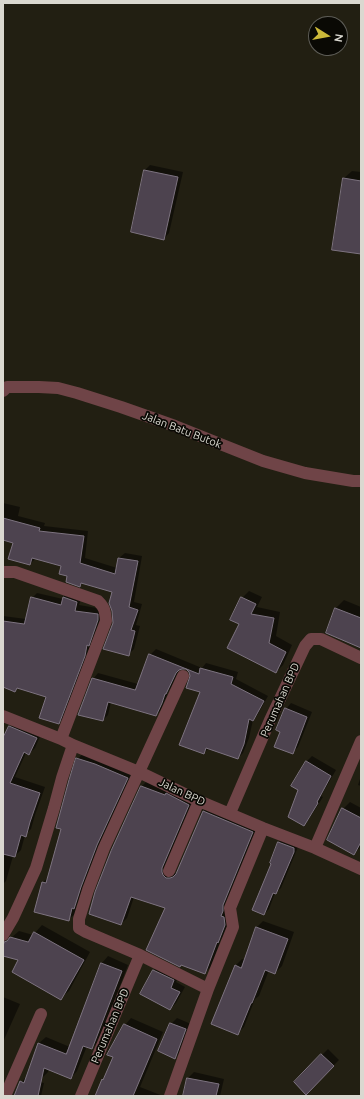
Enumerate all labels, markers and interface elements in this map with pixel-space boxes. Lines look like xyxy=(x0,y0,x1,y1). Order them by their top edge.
north arrow xyxy=(308,16,348,56)
text: N xyxy=(332,33,345,43)
street label: Jalan Batu Butok xyxy=(141,409,223,451)
street label: Perumahan BPD xyxy=(258,661,302,739)
street label: Jalan BPD xyxy=(157,776,207,808)
street label: Perumahan BPD xyxy=(88,987,132,1065)

